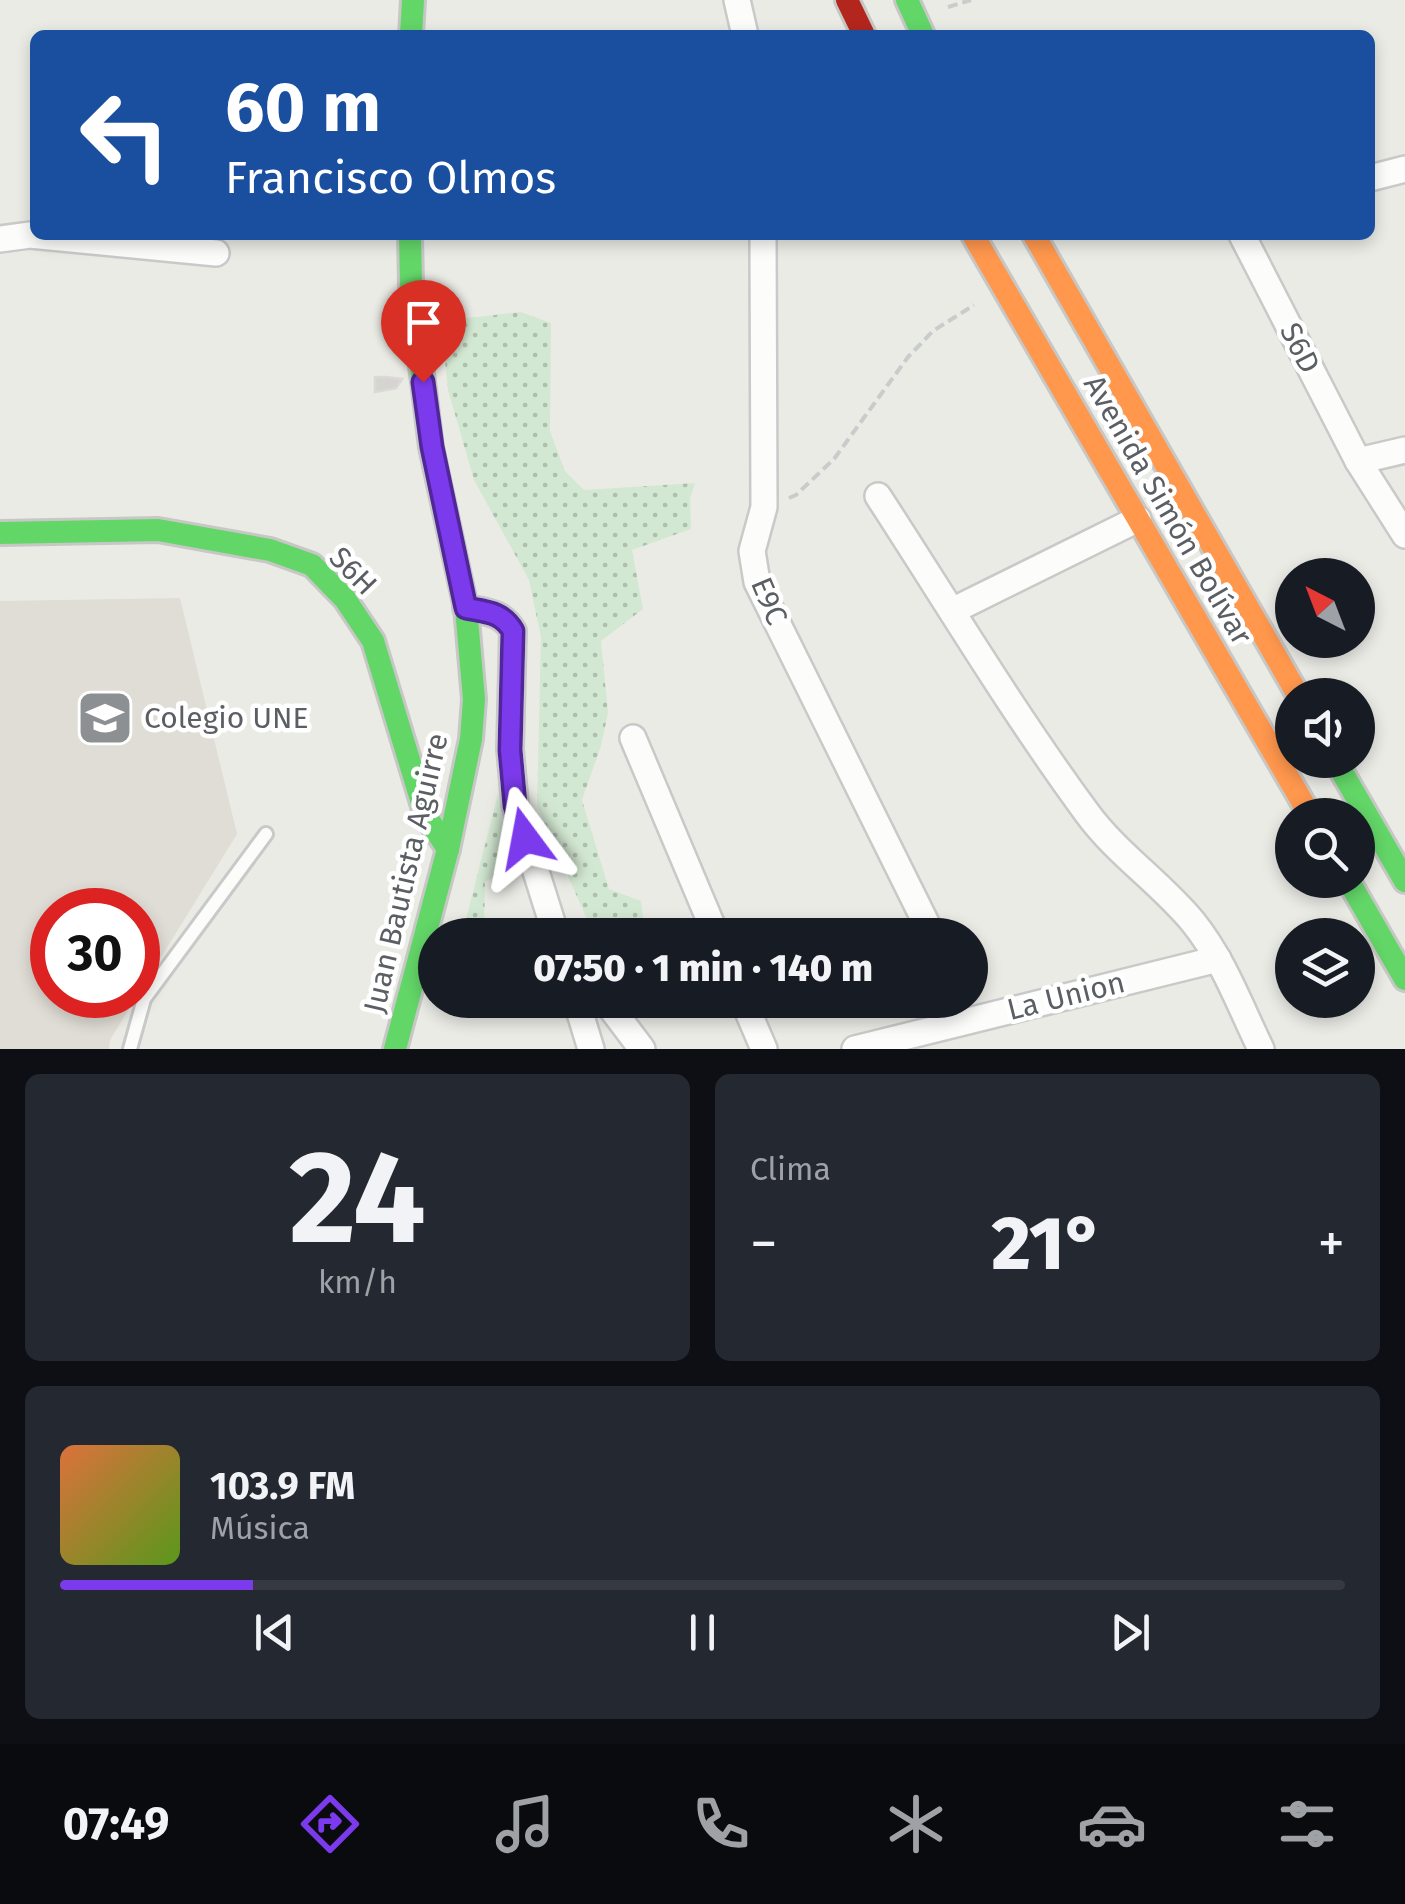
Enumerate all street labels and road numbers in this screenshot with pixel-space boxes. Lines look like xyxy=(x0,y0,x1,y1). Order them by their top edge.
street label: S6D xyxy=(1272,317,1328,379)
street label: Avenida Simón Bolívar xyxy=(1076,369,1260,652)
street label: S6H xyxy=(322,540,384,602)
street label: E9C xyxy=(743,572,795,630)
street label: Juan Bautista Aguirre xyxy=(356,730,456,1016)
street label: La Union xyxy=(1003,964,1129,1028)

